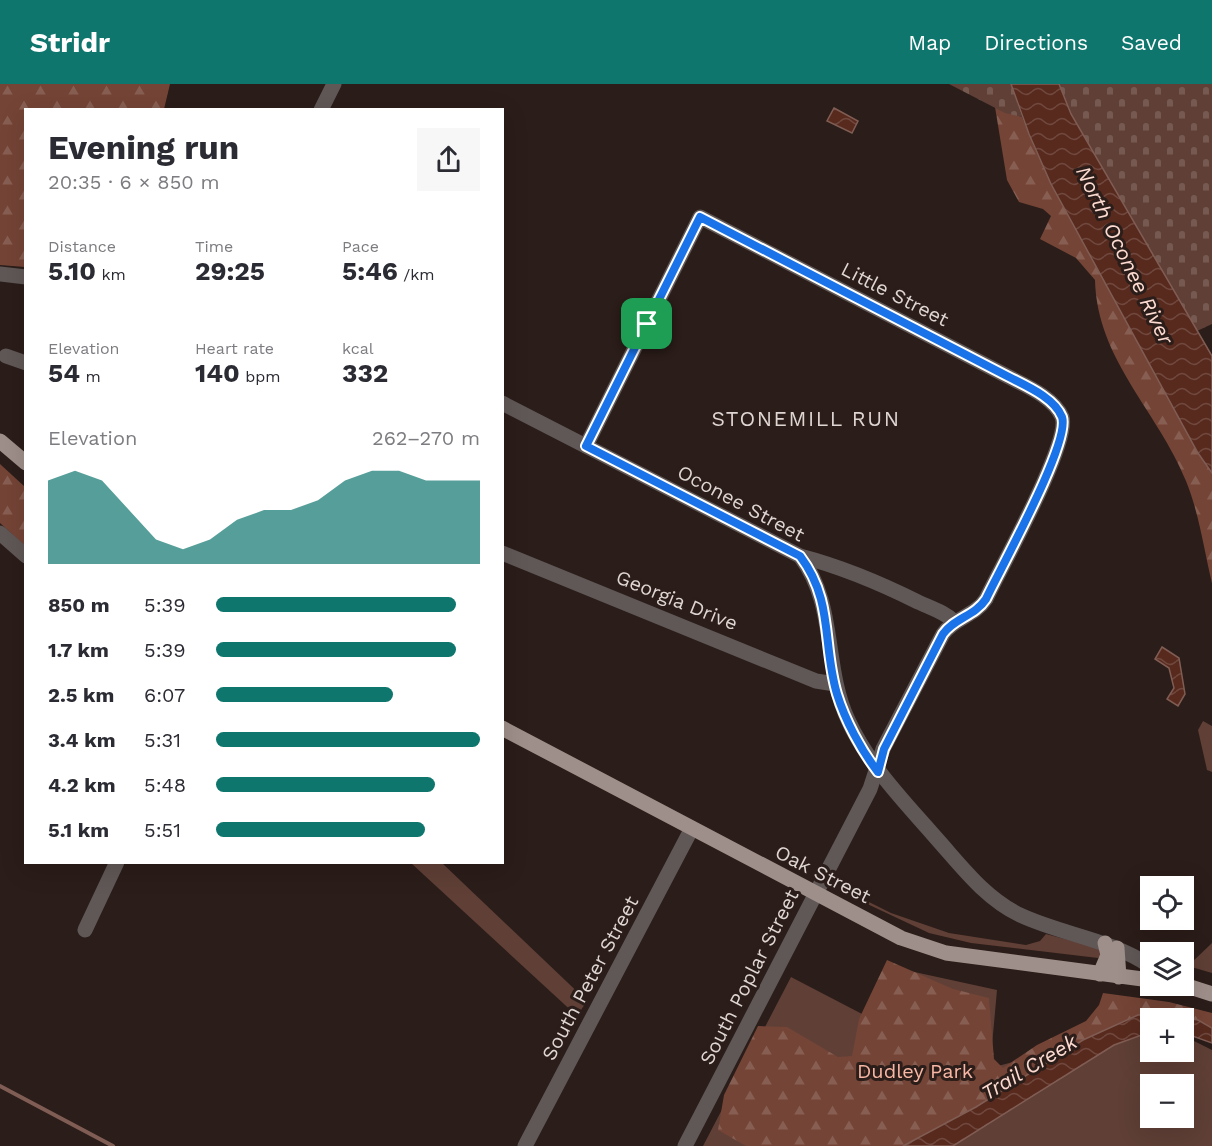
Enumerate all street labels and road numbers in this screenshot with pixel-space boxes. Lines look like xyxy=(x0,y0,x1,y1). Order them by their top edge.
street label: Little Street xyxy=(837,257,953,332)
street label: Oconee Street xyxy=(673,459,809,547)
street label: Georgia Drive xyxy=(613,565,741,635)
street label: Oak Street xyxy=(771,840,875,909)
street label: South Poplar Street xyxy=(694,885,804,1069)
street label: South Peter Street xyxy=(537,891,644,1064)

